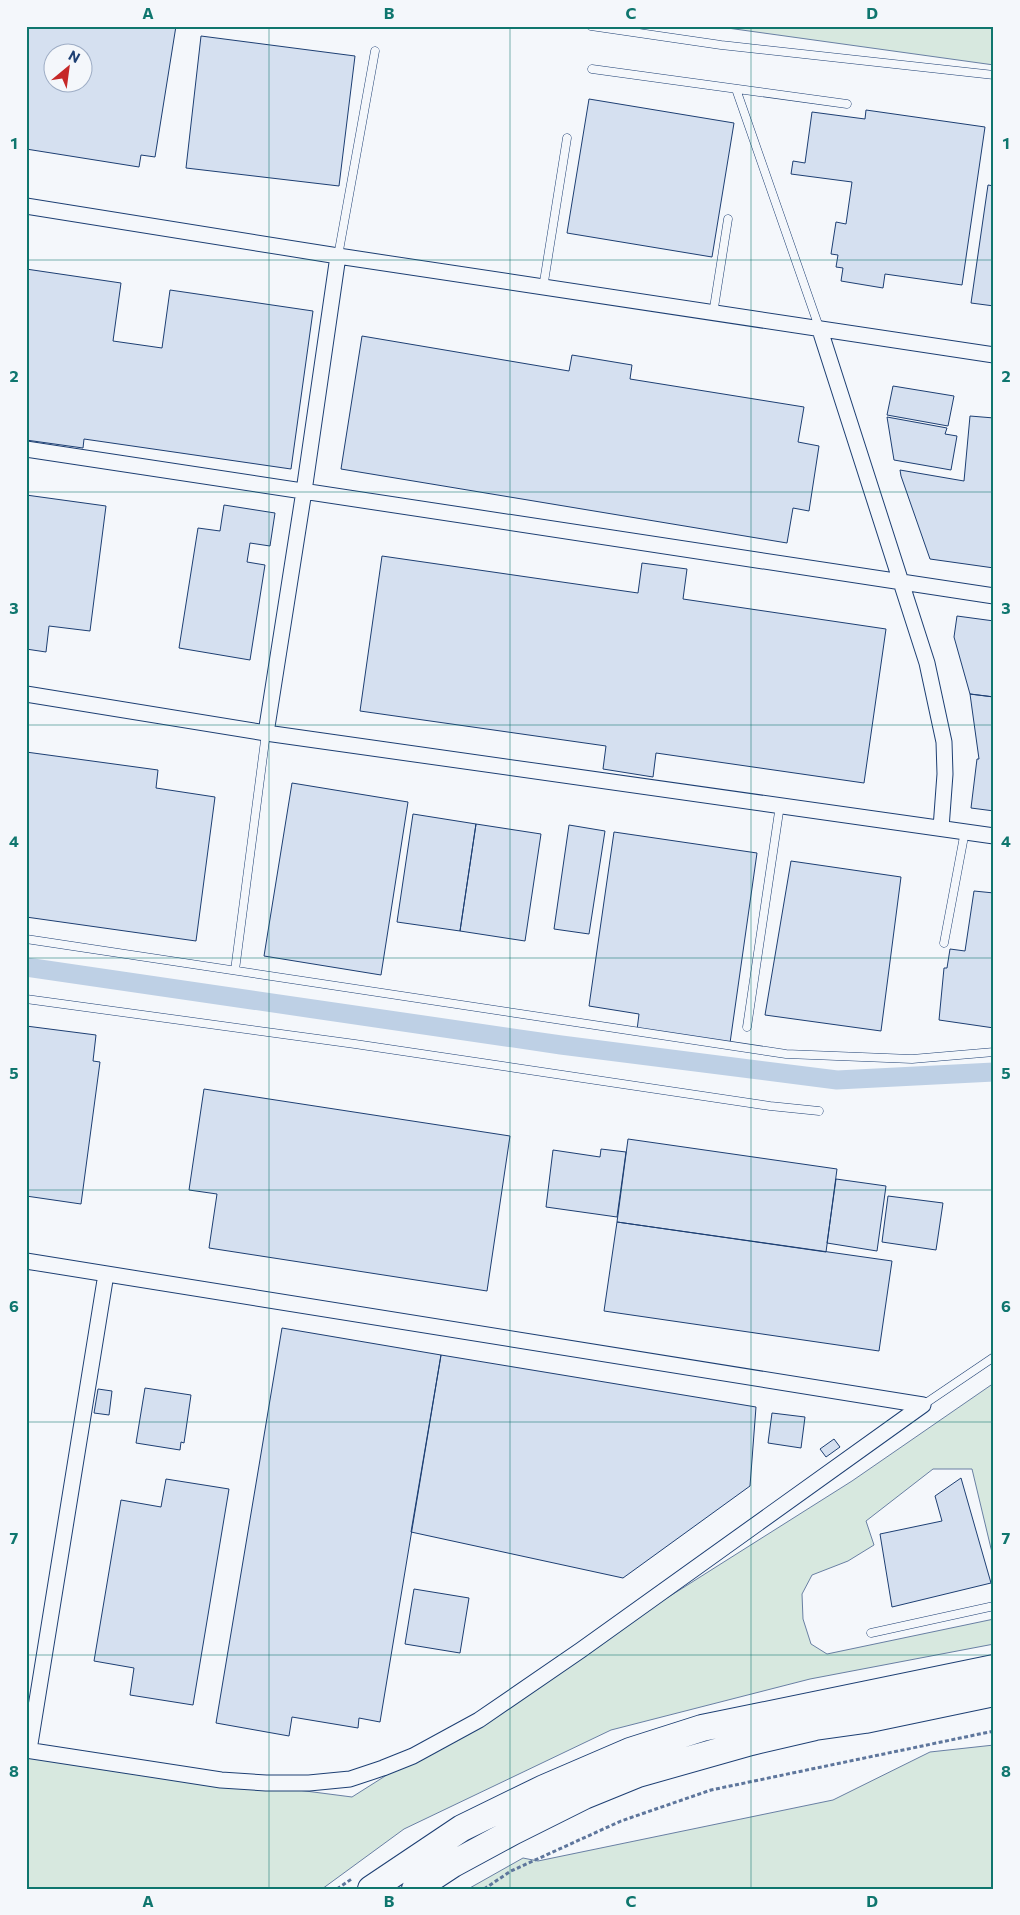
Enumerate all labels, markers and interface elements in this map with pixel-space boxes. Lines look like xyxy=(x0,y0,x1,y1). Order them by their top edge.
text: A xyxy=(142,3,154,22)
text: B xyxy=(384,3,395,22)
text: C xyxy=(626,3,637,22)
text: D xyxy=(866,3,878,22)
north arrow xyxy=(42,42,92,92)
text: N xyxy=(66,46,83,66)
text: 1 xyxy=(10,133,18,152)
text: 1 xyxy=(1002,133,1010,152)
text: 2 xyxy=(9,366,19,385)
text: 2 xyxy=(1001,366,1011,385)
text: 3 xyxy=(9,598,19,617)
text: 3 xyxy=(1001,598,1011,617)
text: 4 xyxy=(9,831,19,850)
text: 4 xyxy=(1001,831,1011,850)
text: 5 xyxy=(9,1063,19,1082)
text: 5 xyxy=(1001,1063,1011,1082)
text: 6 xyxy=(9,1296,19,1315)
text: 6 xyxy=(1001,1296,1011,1315)
text: 7 xyxy=(10,1528,19,1547)
text: 7 xyxy=(1002,1528,1011,1547)
text: 8 xyxy=(9,1761,19,1780)
text: 8 xyxy=(1001,1761,1011,1780)
text: A xyxy=(142,1891,154,1910)
text: B xyxy=(384,1891,395,1910)
text: C xyxy=(626,1891,637,1910)
text: D xyxy=(866,1891,878,1910)

